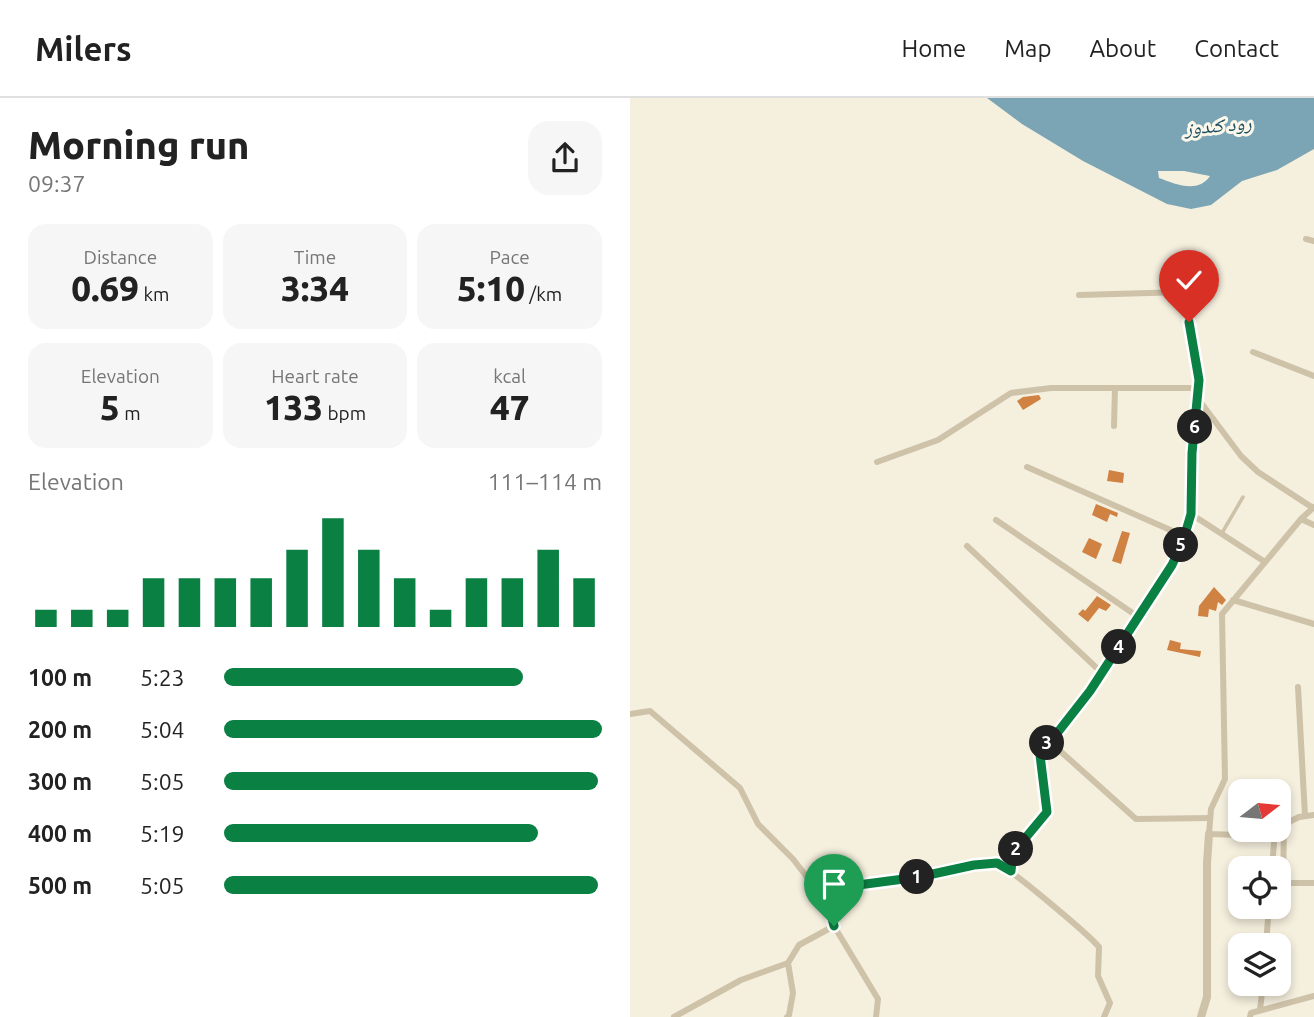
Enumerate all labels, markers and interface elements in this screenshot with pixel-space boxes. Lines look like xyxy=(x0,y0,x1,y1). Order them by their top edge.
text: Milers xyxy=(35,30,132,67)
text: Home xyxy=(901,35,966,62)
text: Map xyxy=(1004,35,1051,62)
text: About xyxy=(1089,35,1156,62)
text: Contact xyxy=(1194,35,1279,62)
water label: رود کندوز xyxy=(1182,111,1252,139)
button: share xyxy=(528,121,602,195)
text: Morning run xyxy=(28,124,249,166)
text: 09:37 xyxy=(28,171,86,196)
text: Distance xyxy=(84,246,157,268)
text: Time xyxy=(294,246,336,268)
text: Pace xyxy=(490,246,530,268)
pin xyxy=(1159,250,1219,322)
icon: check xyxy=(1170,261,1208,299)
text: 0.69 xyxy=(71,268,139,308)
text: 3:34 xyxy=(281,268,349,308)
text: 5:10 xyxy=(457,268,525,308)
text: km xyxy=(139,283,169,305)
text: /km xyxy=(525,283,562,305)
text: Elevation xyxy=(81,365,160,387)
text: Heart rate xyxy=(271,365,359,387)
text: kcal xyxy=(493,365,526,387)
text: 5 xyxy=(100,387,120,427)
text: 133 xyxy=(264,387,323,427)
text: 47 xyxy=(490,387,529,427)
text: m xyxy=(120,402,141,424)
text: bpm xyxy=(323,402,366,424)
pin: 6 xyxy=(1178,410,1212,444)
text: 6 xyxy=(1189,415,1200,437)
text: Elevation xyxy=(28,469,124,494)
text: 111–114 m xyxy=(488,469,602,494)
pin: 5 xyxy=(1164,528,1198,562)
text: 5 xyxy=(1175,533,1186,555)
pin: 4 xyxy=(1102,630,1136,664)
text: 4 xyxy=(1113,635,1124,657)
text: 100 m xyxy=(28,665,92,690)
text: 5:23 xyxy=(140,665,185,690)
text: 200 m xyxy=(28,717,92,742)
text: 5:04 xyxy=(140,717,185,742)
pin: 3 xyxy=(1030,726,1064,760)
text: 3 xyxy=(1041,731,1052,753)
text: 300 m xyxy=(28,769,92,794)
text: 5:05 xyxy=(140,769,185,794)
north arrow xyxy=(1228,779,1292,842)
map controls xyxy=(1228,779,1291,996)
text: 400 m xyxy=(28,821,92,846)
text: 5:19 xyxy=(140,821,185,846)
pin: 2 xyxy=(998,832,1034,866)
text: 2 xyxy=(1010,837,1021,859)
pin xyxy=(804,854,864,926)
button: locate xyxy=(1228,856,1291,919)
pin: 1 xyxy=(900,860,934,894)
icon: arrive xyxy=(815,865,853,903)
text: 1 xyxy=(911,865,922,887)
text: 500 m xyxy=(28,873,92,898)
text: 5:05 xyxy=(140,873,185,898)
button: layers xyxy=(1228,933,1291,996)

